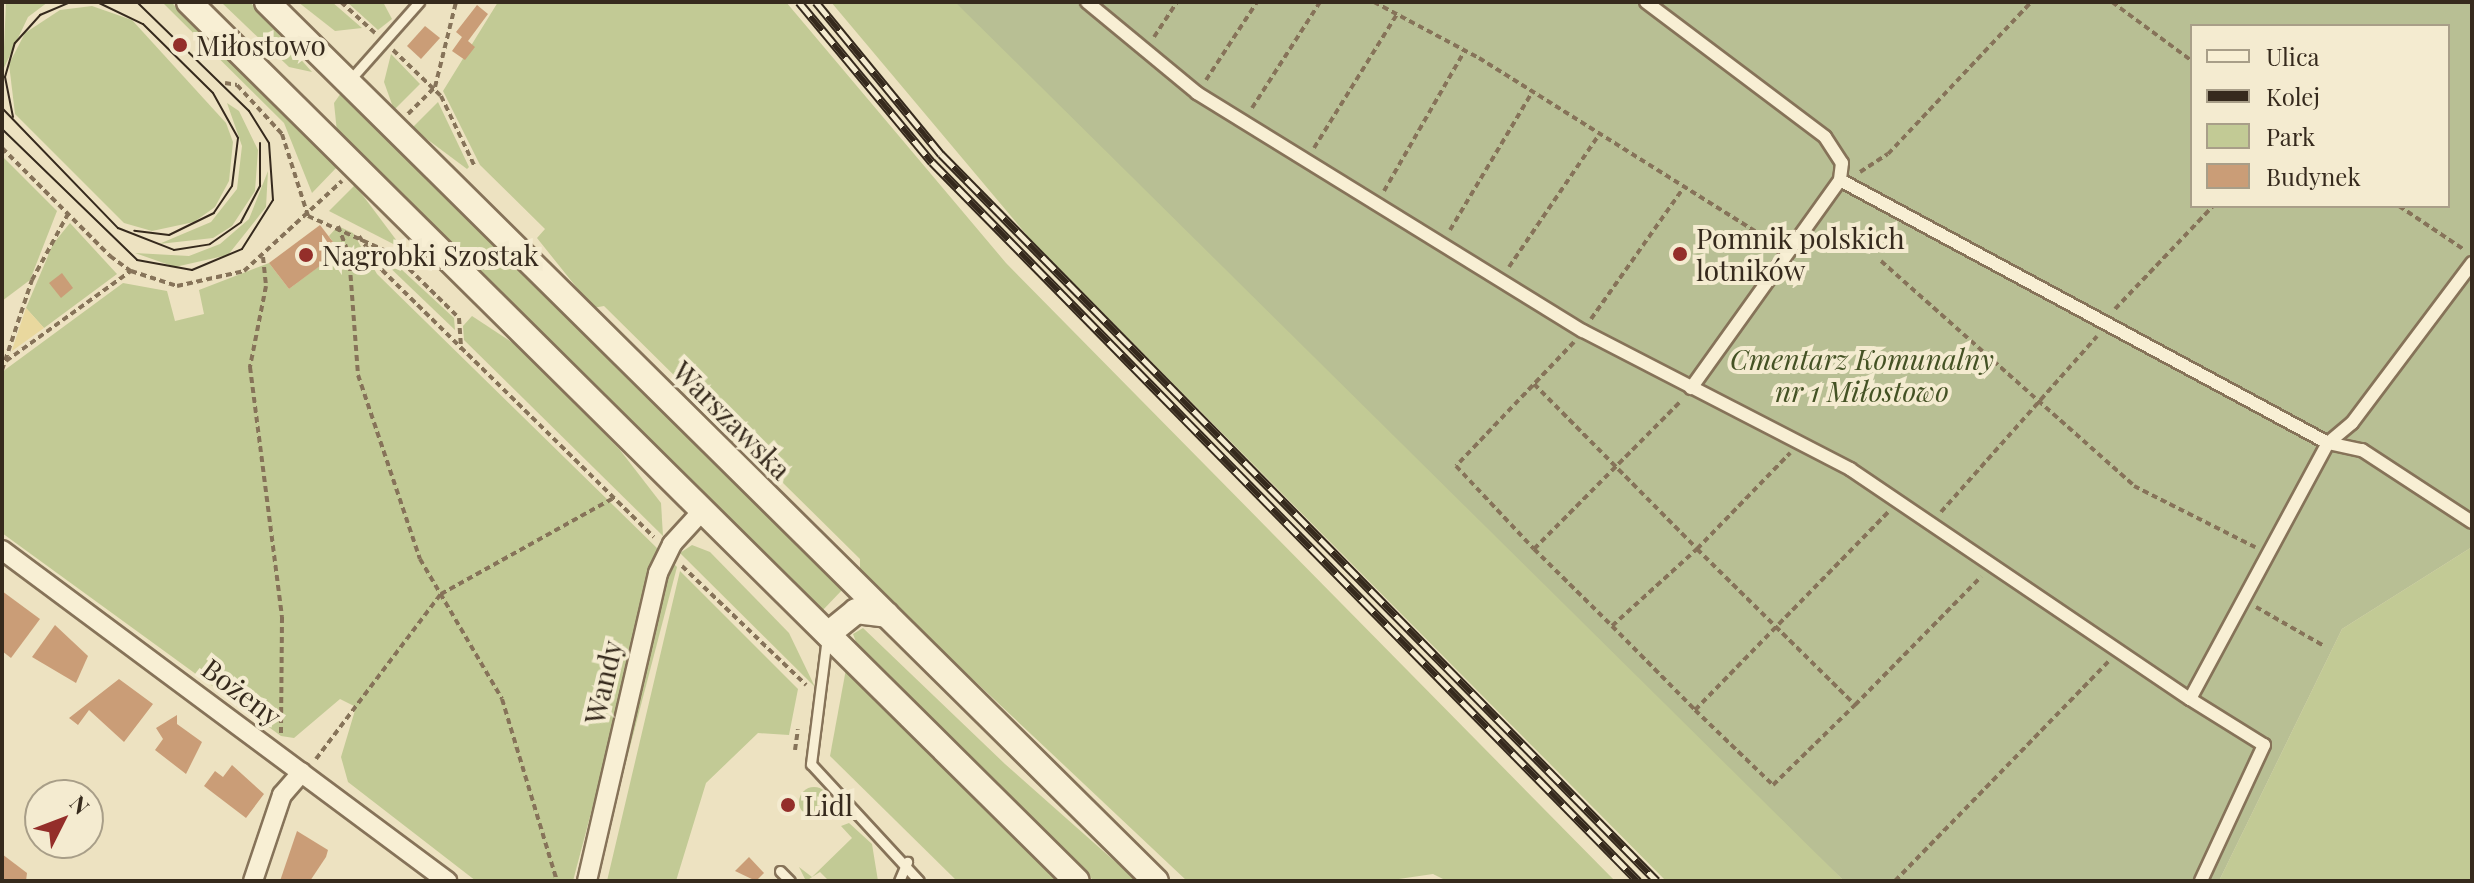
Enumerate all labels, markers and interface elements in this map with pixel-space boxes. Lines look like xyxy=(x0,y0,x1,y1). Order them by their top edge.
legend xyxy=(2190,24,2450,208)
place label: Miłostowo xyxy=(196,28,326,62)
marker: Miłostowo xyxy=(171,36,189,54)
text: Ulica xyxy=(2266,40,2320,72)
text: Kolej xyxy=(2266,80,2320,112)
text: Park xyxy=(2266,120,2315,152)
text: Budynek xyxy=(2266,160,2361,192)
place label: Pomnik polskich lotników xyxy=(1696,221,1905,287)
place label: Nagrobki Szostak xyxy=(322,238,539,272)
marker: Pomnik polskich lotników xyxy=(1671,245,1689,263)
marker: Nagrobki Szostak xyxy=(297,246,315,264)
park label: Cmentarz Komunalny nr 1 Miłostowo xyxy=(1730,342,1994,408)
street label: Warszawska xyxy=(666,354,798,486)
street label: Wandy xyxy=(577,637,629,727)
street label: Bożeny xyxy=(196,651,288,733)
north arrow xyxy=(24,779,104,859)
text: N xyxy=(64,788,97,820)
place label: Lidl xyxy=(804,788,853,822)
marker: Lidl xyxy=(779,796,797,814)

